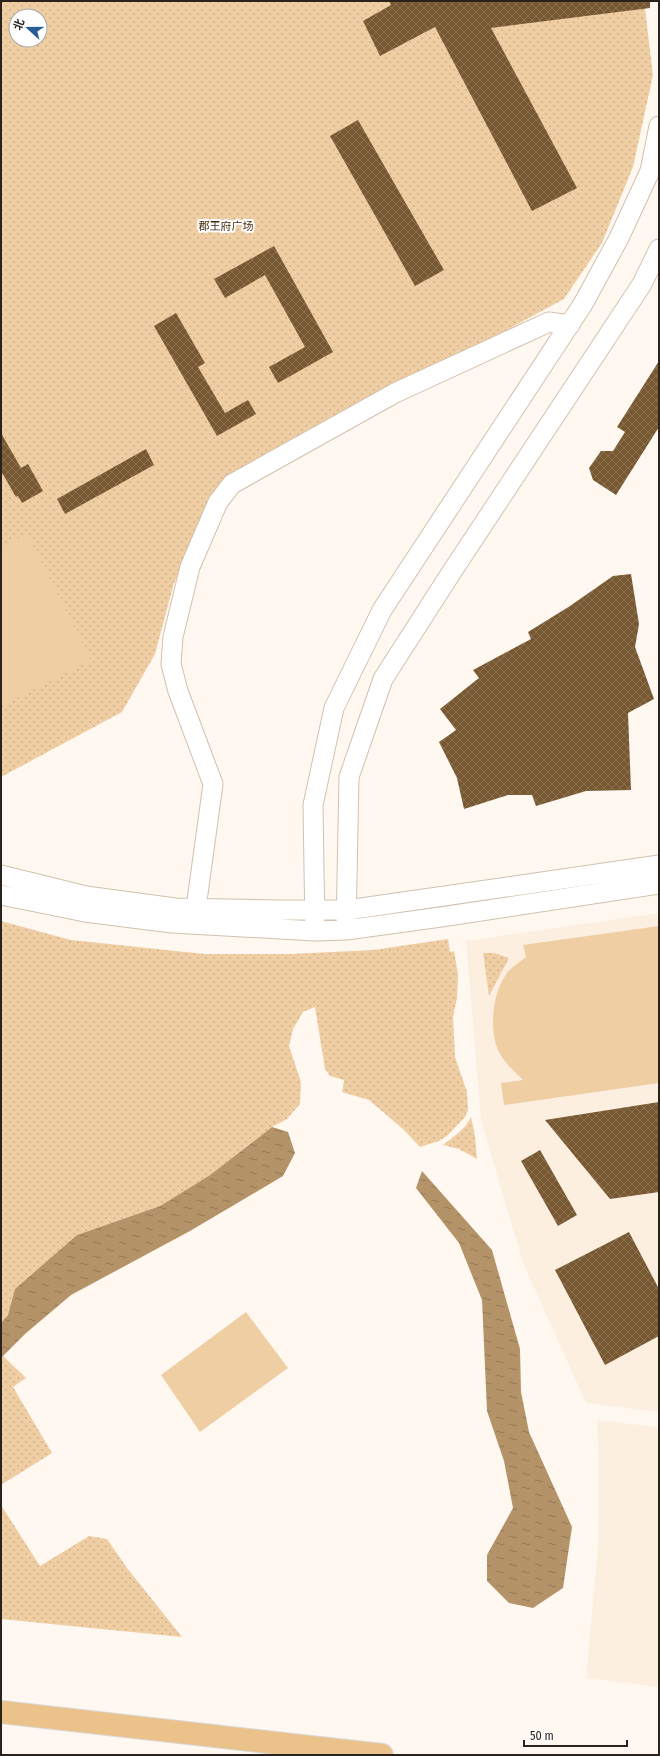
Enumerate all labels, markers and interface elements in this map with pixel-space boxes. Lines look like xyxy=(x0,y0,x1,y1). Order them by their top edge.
north arrow xyxy=(8,8,48,48)
text: 北 xyxy=(11,17,27,32)
park label: 郡王府广场 xyxy=(199,220,254,233)
scale bar xyxy=(524,1722,627,1748)
text: 50 m xyxy=(530,1729,554,1743)

